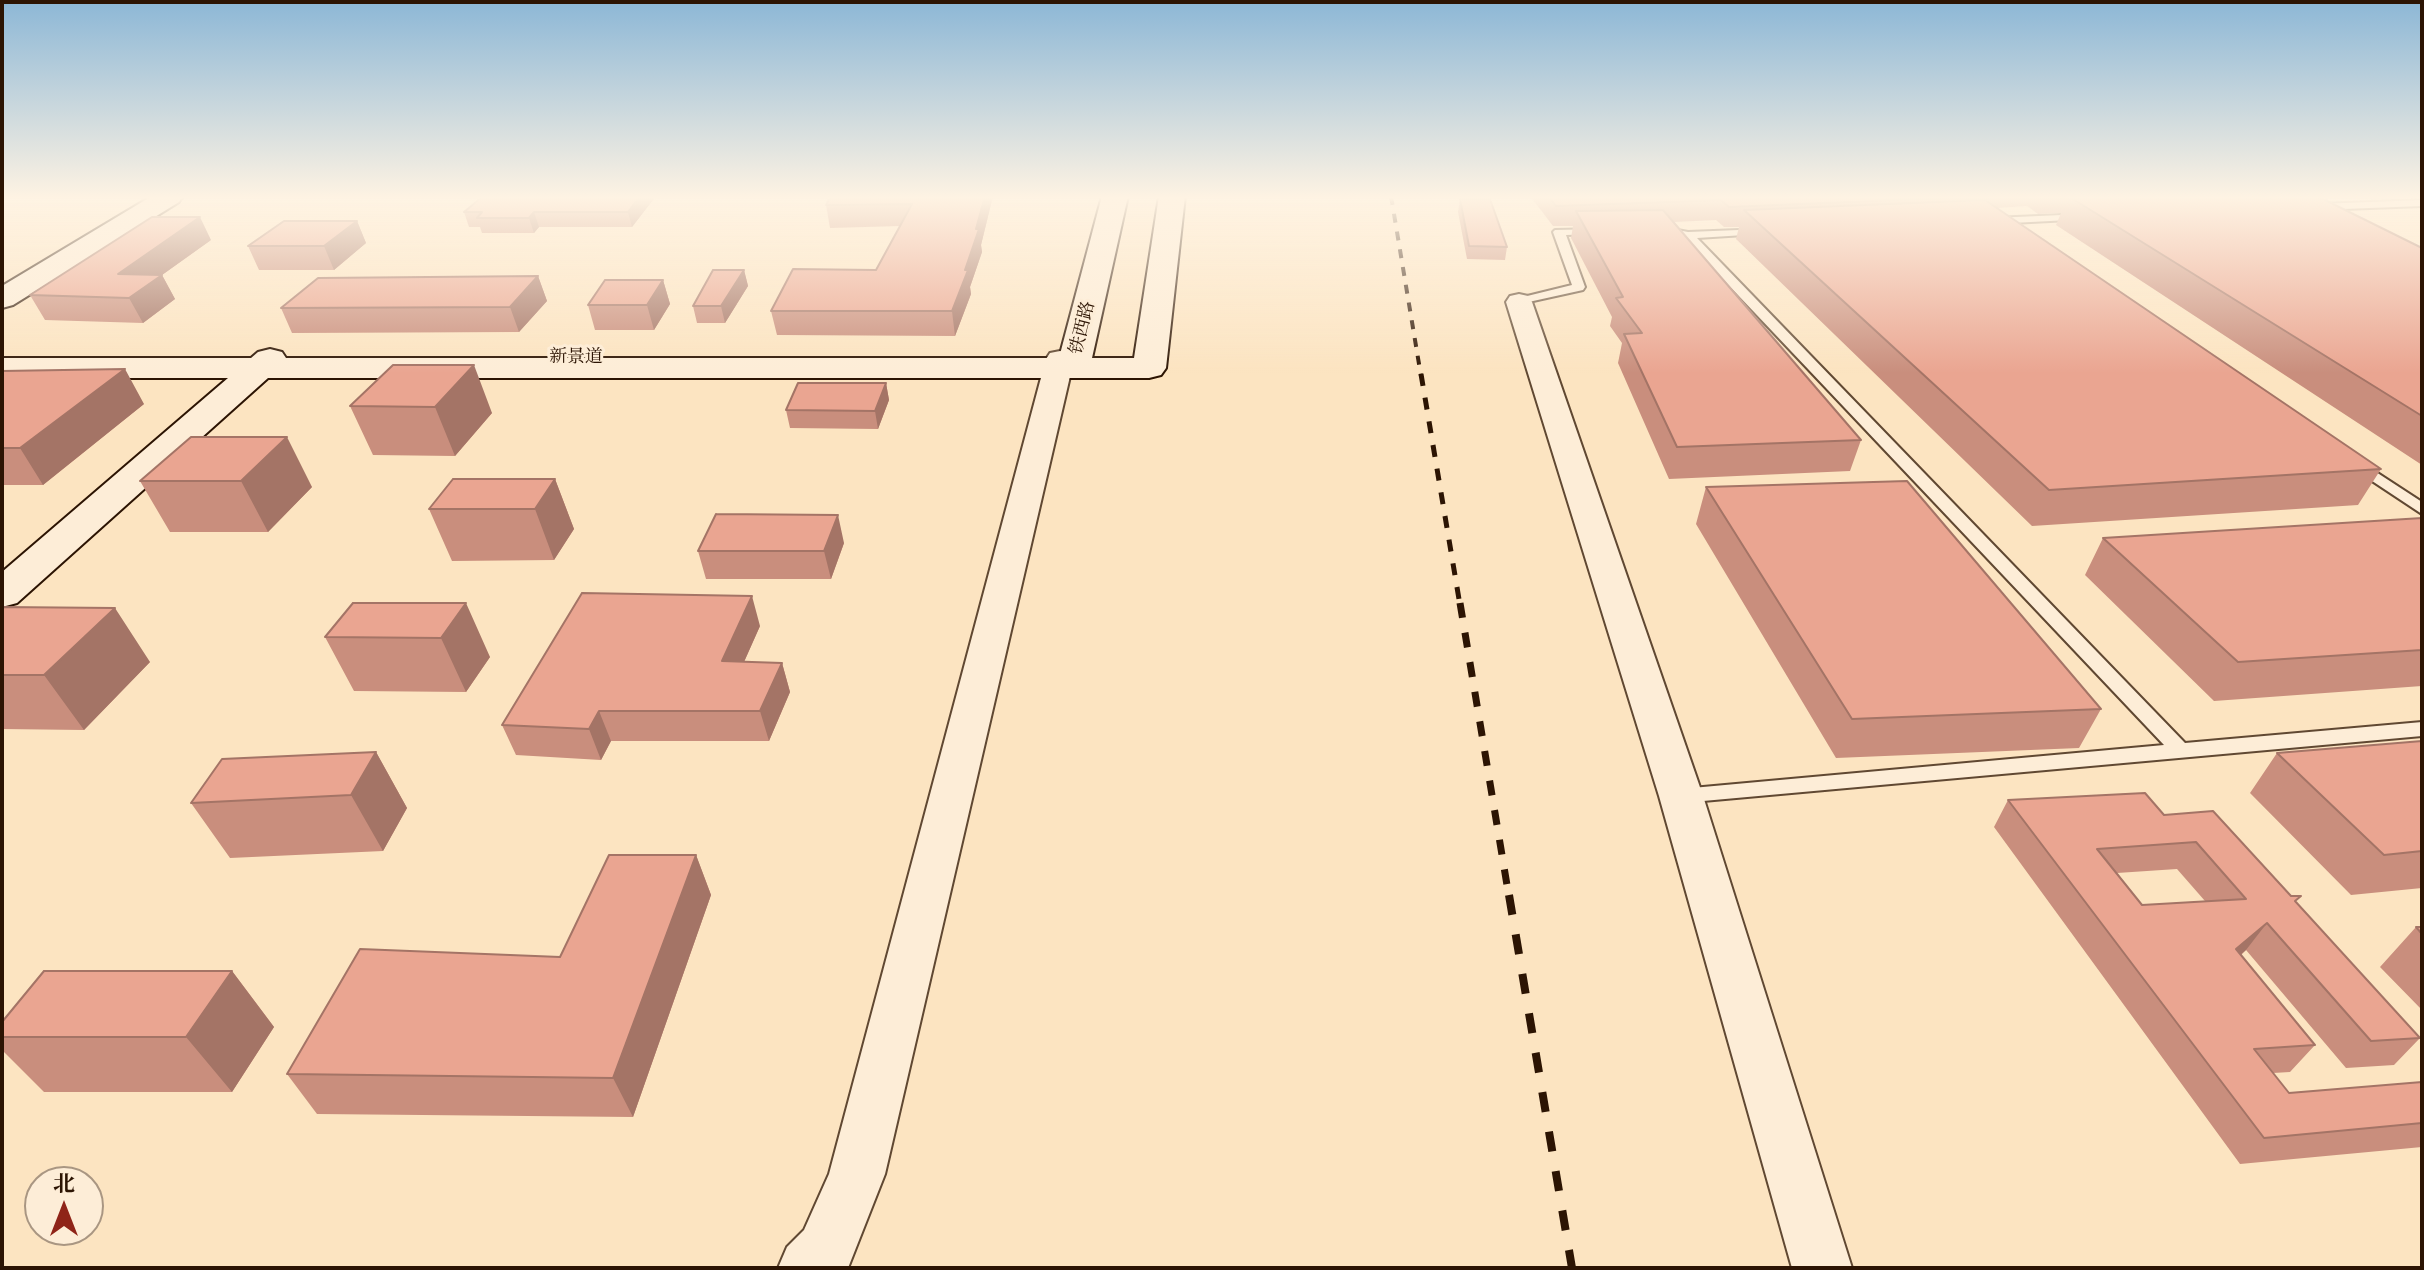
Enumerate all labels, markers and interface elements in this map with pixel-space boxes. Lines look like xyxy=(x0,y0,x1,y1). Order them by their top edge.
street label: 铁西路 xyxy=(1066,299,1100,357)
street label: 新景道 xyxy=(549,347,603,369)
north arrow xyxy=(24,1166,104,1246)
text: 北 xyxy=(53,1170,75,1197)

